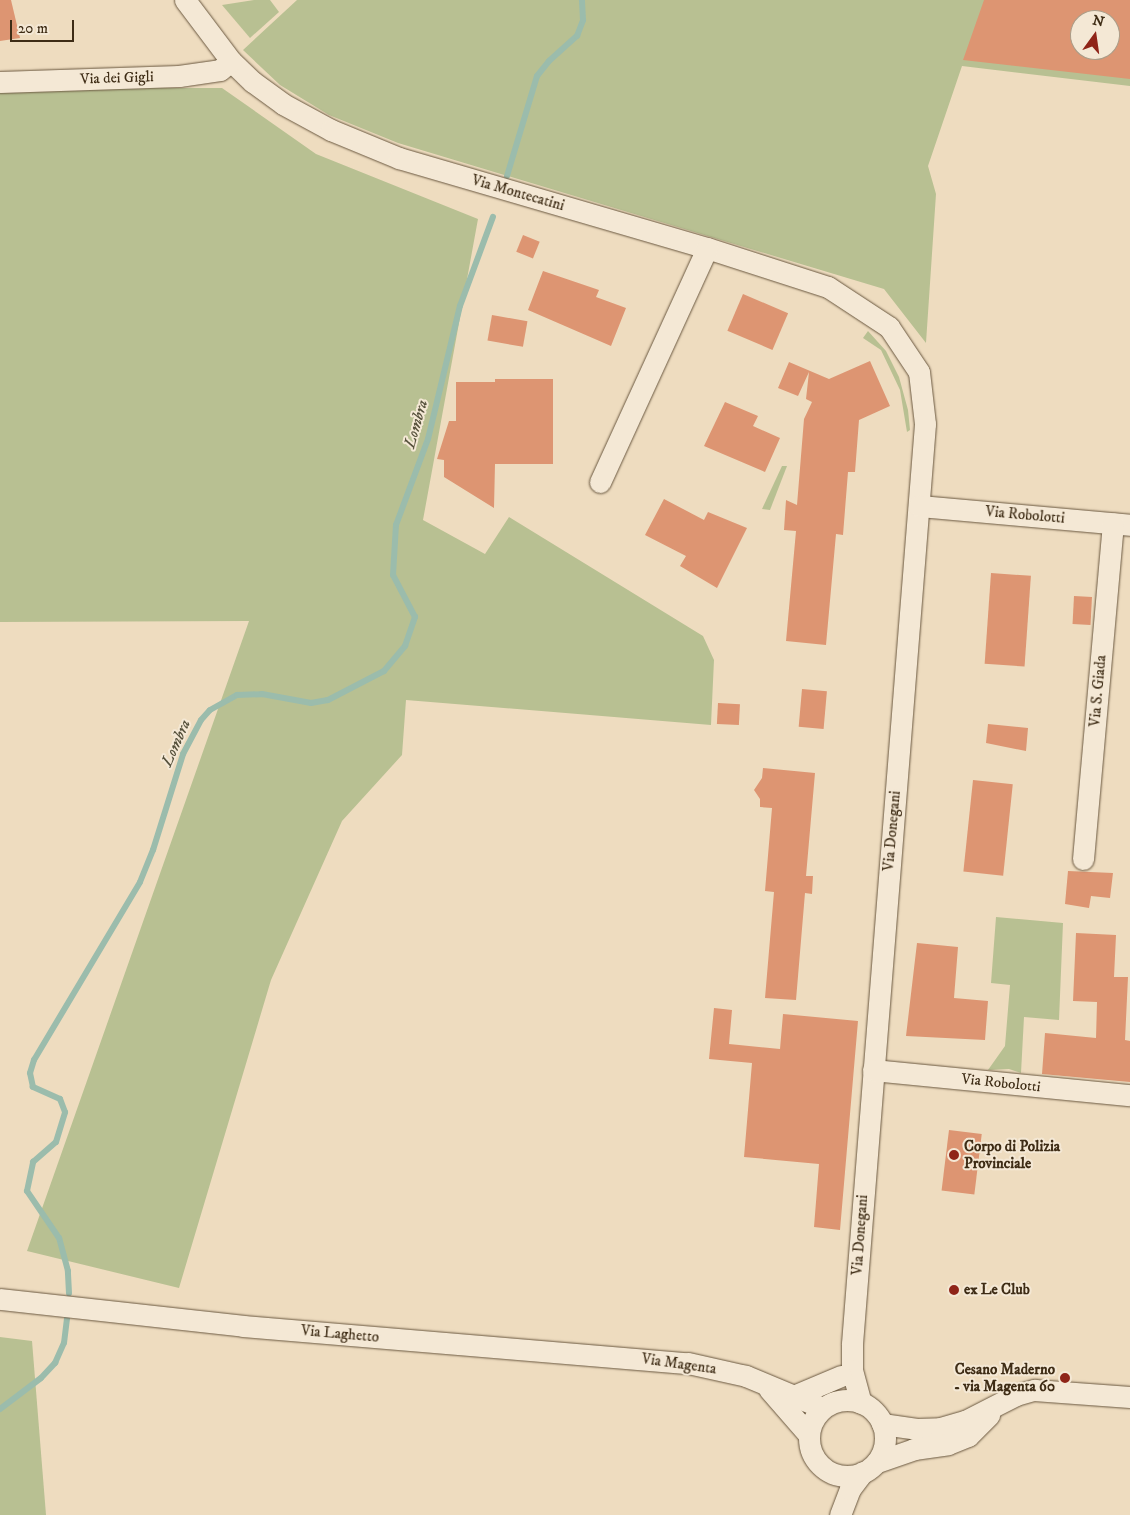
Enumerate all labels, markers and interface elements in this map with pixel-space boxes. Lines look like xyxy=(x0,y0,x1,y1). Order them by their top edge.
scale bar xyxy=(12,10,76,42)
north arrow xyxy=(1070,10,1120,60)
text: N xyxy=(1091,11,1106,32)
text: 20 m xyxy=(18,19,48,38)
street label: Via dei Gigli xyxy=(80,68,154,88)
street label: Via Montecatini xyxy=(470,171,566,215)
water label: Lombra xyxy=(400,398,432,450)
street label: Via Robolotti xyxy=(985,503,1065,527)
street label: Via S. Giada xyxy=(1086,654,1110,728)
water label: Lombra xyxy=(157,717,195,769)
street label: Via Donegani xyxy=(880,790,904,872)
street label: Via Robolotti xyxy=(961,1070,1041,1096)
place label: Corpo di Polizia Provinciale xyxy=(964,1137,1060,1172)
marker: Corpo di Polizia Provinciale xyxy=(948,1149,960,1161)
street label: Via Donegani xyxy=(848,1194,872,1276)
place label: ex Le Club xyxy=(964,1281,1030,1299)
marker: ex Le Club xyxy=(948,1284,960,1296)
street label: Via Laghetto xyxy=(300,1322,380,1346)
street label: Via Magenta xyxy=(640,1350,718,1378)
place label: Cesano Maderno - via Magenta 60 xyxy=(954,1360,1055,1395)
marker: Cesano Maderno - via Magenta 60 xyxy=(1059,1372,1071,1384)

